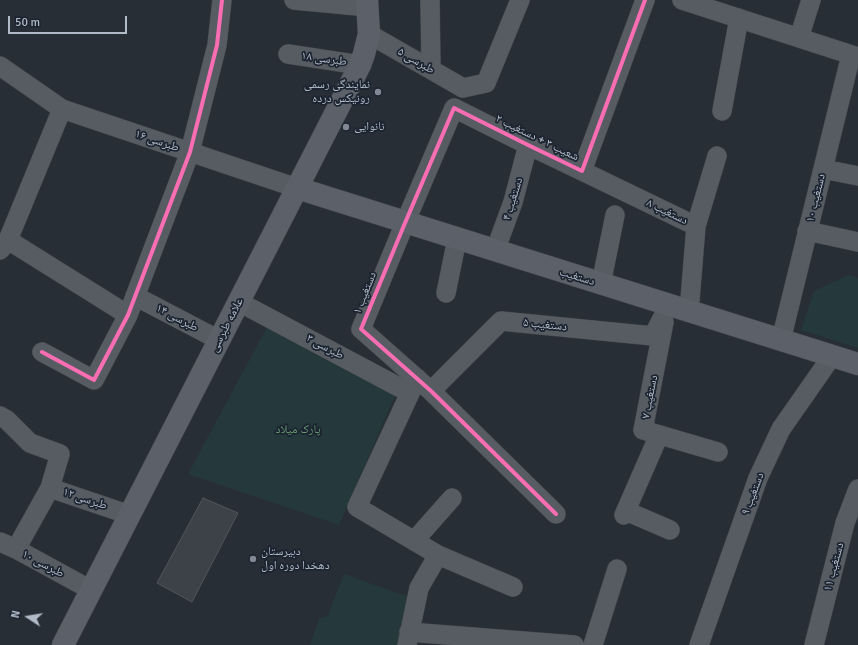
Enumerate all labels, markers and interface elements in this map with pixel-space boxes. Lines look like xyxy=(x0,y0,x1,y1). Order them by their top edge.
scale bar xyxy=(10,8,129,34)
text: 50 m xyxy=(15,15,40,30)
street label: طبرسی ۵ xyxy=(395,45,437,77)
street label: طبرسی ۱۸ xyxy=(300,49,348,69)
place label: نمایندگی رسمی رونیکس درده xyxy=(304,78,370,106)
marker: نمایندگی رسمی رونیکس درده xyxy=(373,87,383,97)
street label: شعیب ۳ + دستغیب ۲ xyxy=(493,112,581,164)
place label: نانوایی xyxy=(354,120,384,134)
marker: نانوایی xyxy=(341,122,351,132)
street label: طبرسی ۱۶ xyxy=(133,127,181,155)
street label: دستغیب ۱۰ xyxy=(803,172,829,224)
street label: دستغیب ۴ xyxy=(500,176,526,222)
street label: دستغیب ۸ xyxy=(644,196,690,228)
street label: دستغیب xyxy=(558,265,596,289)
street label: دستغیب ۱ xyxy=(350,270,380,316)
street label: علامه طبرسی xyxy=(207,295,247,355)
street label: طبرسی ۱۴ xyxy=(153,301,201,335)
street label: دستغیب ۵ xyxy=(522,316,568,334)
street label: طبرسی ۳ xyxy=(304,331,346,363)
street label: دستغیب ۷ xyxy=(639,374,661,420)
park label: پارک میلاد xyxy=(275,423,321,437)
street label: دستغیب ۹ xyxy=(738,471,768,517)
street label: طبرسی ۱۲ xyxy=(61,485,109,513)
street label: دستغیب ۱۱ xyxy=(821,541,847,593)
place label: دبیرستان دهخدا دوره اول xyxy=(261,545,330,573)
street label: طبرسی ۱۰ xyxy=(19,547,67,581)
marker: دبیرستان دهخدا دوره اول xyxy=(248,554,258,564)
north arrow xyxy=(8,597,48,637)
text: N xyxy=(9,609,23,619)

